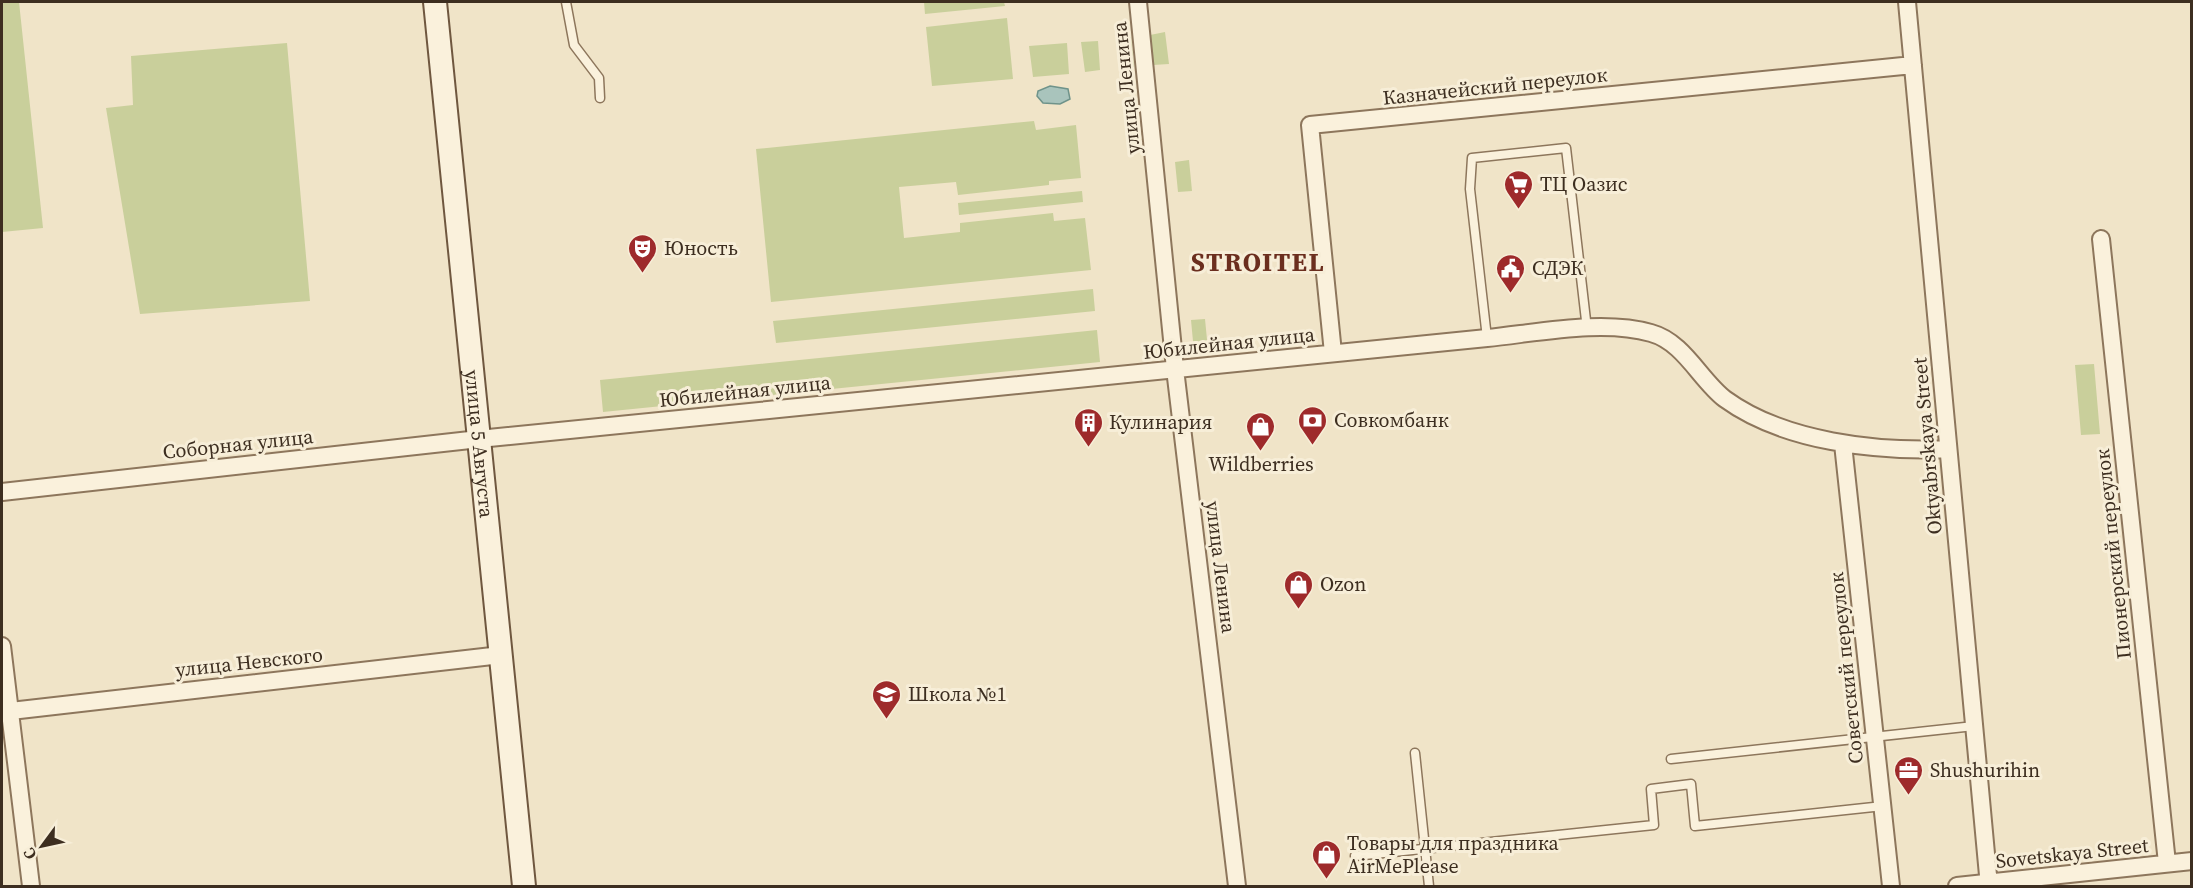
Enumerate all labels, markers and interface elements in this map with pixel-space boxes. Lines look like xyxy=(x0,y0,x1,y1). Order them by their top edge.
street label: улица Ленина xyxy=(1105,20,1147,156)
street label: Казначейский переулок xyxy=(1381,60,1609,112)
supermarket icon: ТЦ Оазис xyxy=(1503,168,1535,210)
place label: ТЦ Оазис xyxy=(1540,170,1628,198)
theatre icon: Юность xyxy=(627,232,659,274)
place label: Юность xyxy=(664,234,738,262)
district label: STROITEL xyxy=(1191,244,1325,280)
public building icon: СДЭК xyxy=(1495,252,1527,294)
place label: СДЭК xyxy=(1532,254,1584,282)
street label: Юбилейная улица xyxy=(1142,320,1317,366)
street label: Oktyabrskaya Street xyxy=(1905,356,1949,536)
street label: улица 5 Августа xyxy=(458,368,501,520)
street label: Юбилейная улица xyxy=(658,368,833,414)
bank icon: Совкомбанк xyxy=(1297,404,1329,446)
building icon: Кулинария xyxy=(1072,406,1104,448)
place label: Совкомбанк xyxy=(1334,406,1449,434)
place label: Кулинария xyxy=(1109,408,1212,436)
shop icon: Wildberries xyxy=(1245,410,1277,452)
street label: Соборная улица xyxy=(161,422,316,466)
street label: Пионерский переулок xyxy=(2088,448,2138,660)
place label: Wildberries xyxy=(1208,450,1314,478)
street label: улица Ленина xyxy=(1199,499,1243,636)
shop icon: Ozon xyxy=(1283,568,1315,610)
place label: Ozon xyxy=(1320,570,1366,598)
street label: Советский переулок xyxy=(1822,571,1870,765)
street label: улица Невского xyxy=(174,640,324,684)
school or university icon: Школа №1 xyxy=(871,678,903,720)
place label: Школа №1 xyxy=(908,680,1007,708)
office icon: Shushurihin xyxy=(1893,754,1925,796)
place label: Shushurihin xyxy=(1930,756,2040,784)
north arrow xyxy=(12,816,72,876)
place label: Товары для праздника AirMePlease xyxy=(1347,829,1560,880)
street label: Sovetskaya Street xyxy=(1994,831,2150,875)
shop icon: Товары для праздника AirMePlease xyxy=(1310,838,1342,880)
text: С xyxy=(17,844,41,864)

